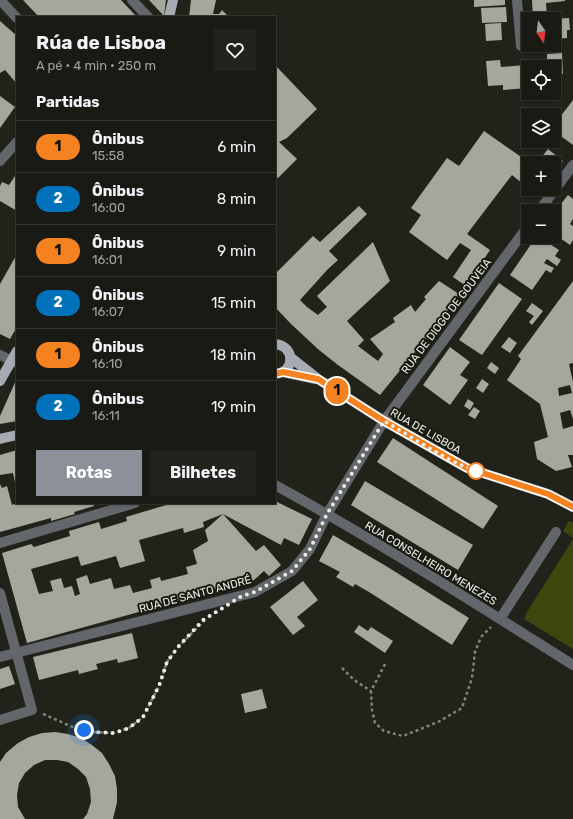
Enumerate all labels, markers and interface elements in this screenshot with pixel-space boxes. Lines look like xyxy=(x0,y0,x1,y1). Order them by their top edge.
north arrow xyxy=(521,12,561,52)
map controls xyxy=(521,12,561,244)
button: heart xyxy=(214,29,256,71)
text: Rúa de Lisboa xyxy=(36,31,166,54)
text: A pé · 4 min · 250 m xyxy=(36,58,156,73)
button: locate xyxy=(521,60,561,100)
text: Partidas xyxy=(36,93,100,111)
button: layers xyxy=(521,108,561,148)
text: Ônibus xyxy=(92,130,144,148)
text: 1 xyxy=(55,138,61,155)
text: 6 min xyxy=(217,138,256,156)
text: 15:58 xyxy=(92,148,125,163)
button: + xyxy=(521,156,561,196)
text: Ônibus xyxy=(92,182,144,200)
text: 2 xyxy=(53,190,63,207)
text: 8 min xyxy=(217,190,256,208)
text: 16:00 xyxy=(92,200,125,215)
button: − xyxy=(521,204,561,244)
text: Ônibus xyxy=(92,234,144,252)
text: 1 xyxy=(55,242,61,259)
text: 9 min xyxy=(217,242,256,260)
text: 16:01 xyxy=(92,252,123,267)
street label: RUA DE DIOGO DE GOUVEIA xyxy=(399,256,494,377)
text: Ônibus xyxy=(92,286,144,304)
text: 2 xyxy=(53,294,63,311)
text: 15 min xyxy=(211,294,256,312)
text: 16:07 xyxy=(92,304,124,319)
text: Ônibus xyxy=(92,338,144,356)
text: 1 xyxy=(55,346,61,363)
text: 18 min xyxy=(210,346,256,364)
text: 16:10 xyxy=(92,356,123,371)
line badge: 1 xyxy=(324,378,350,404)
text: 1 xyxy=(334,382,340,399)
text: Ônibus xyxy=(92,390,144,408)
text: 2 xyxy=(53,398,63,415)
text: 19 min xyxy=(211,398,256,416)
street label: RUA DE LISBOA xyxy=(388,406,464,457)
text: 16:11 xyxy=(92,408,120,423)
button: Rotas xyxy=(36,450,142,496)
button: Bilhetes xyxy=(150,450,256,496)
unlabelled marker xyxy=(467,462,485,480)
street label: RUA CONSELHEIRO MENEZES xyxy=(363,519,499,608)
street label: RUA DE SANTO ANDRÉ xyxy=(138,573,253,616)
your location xyxy=(74,720,94,740)

